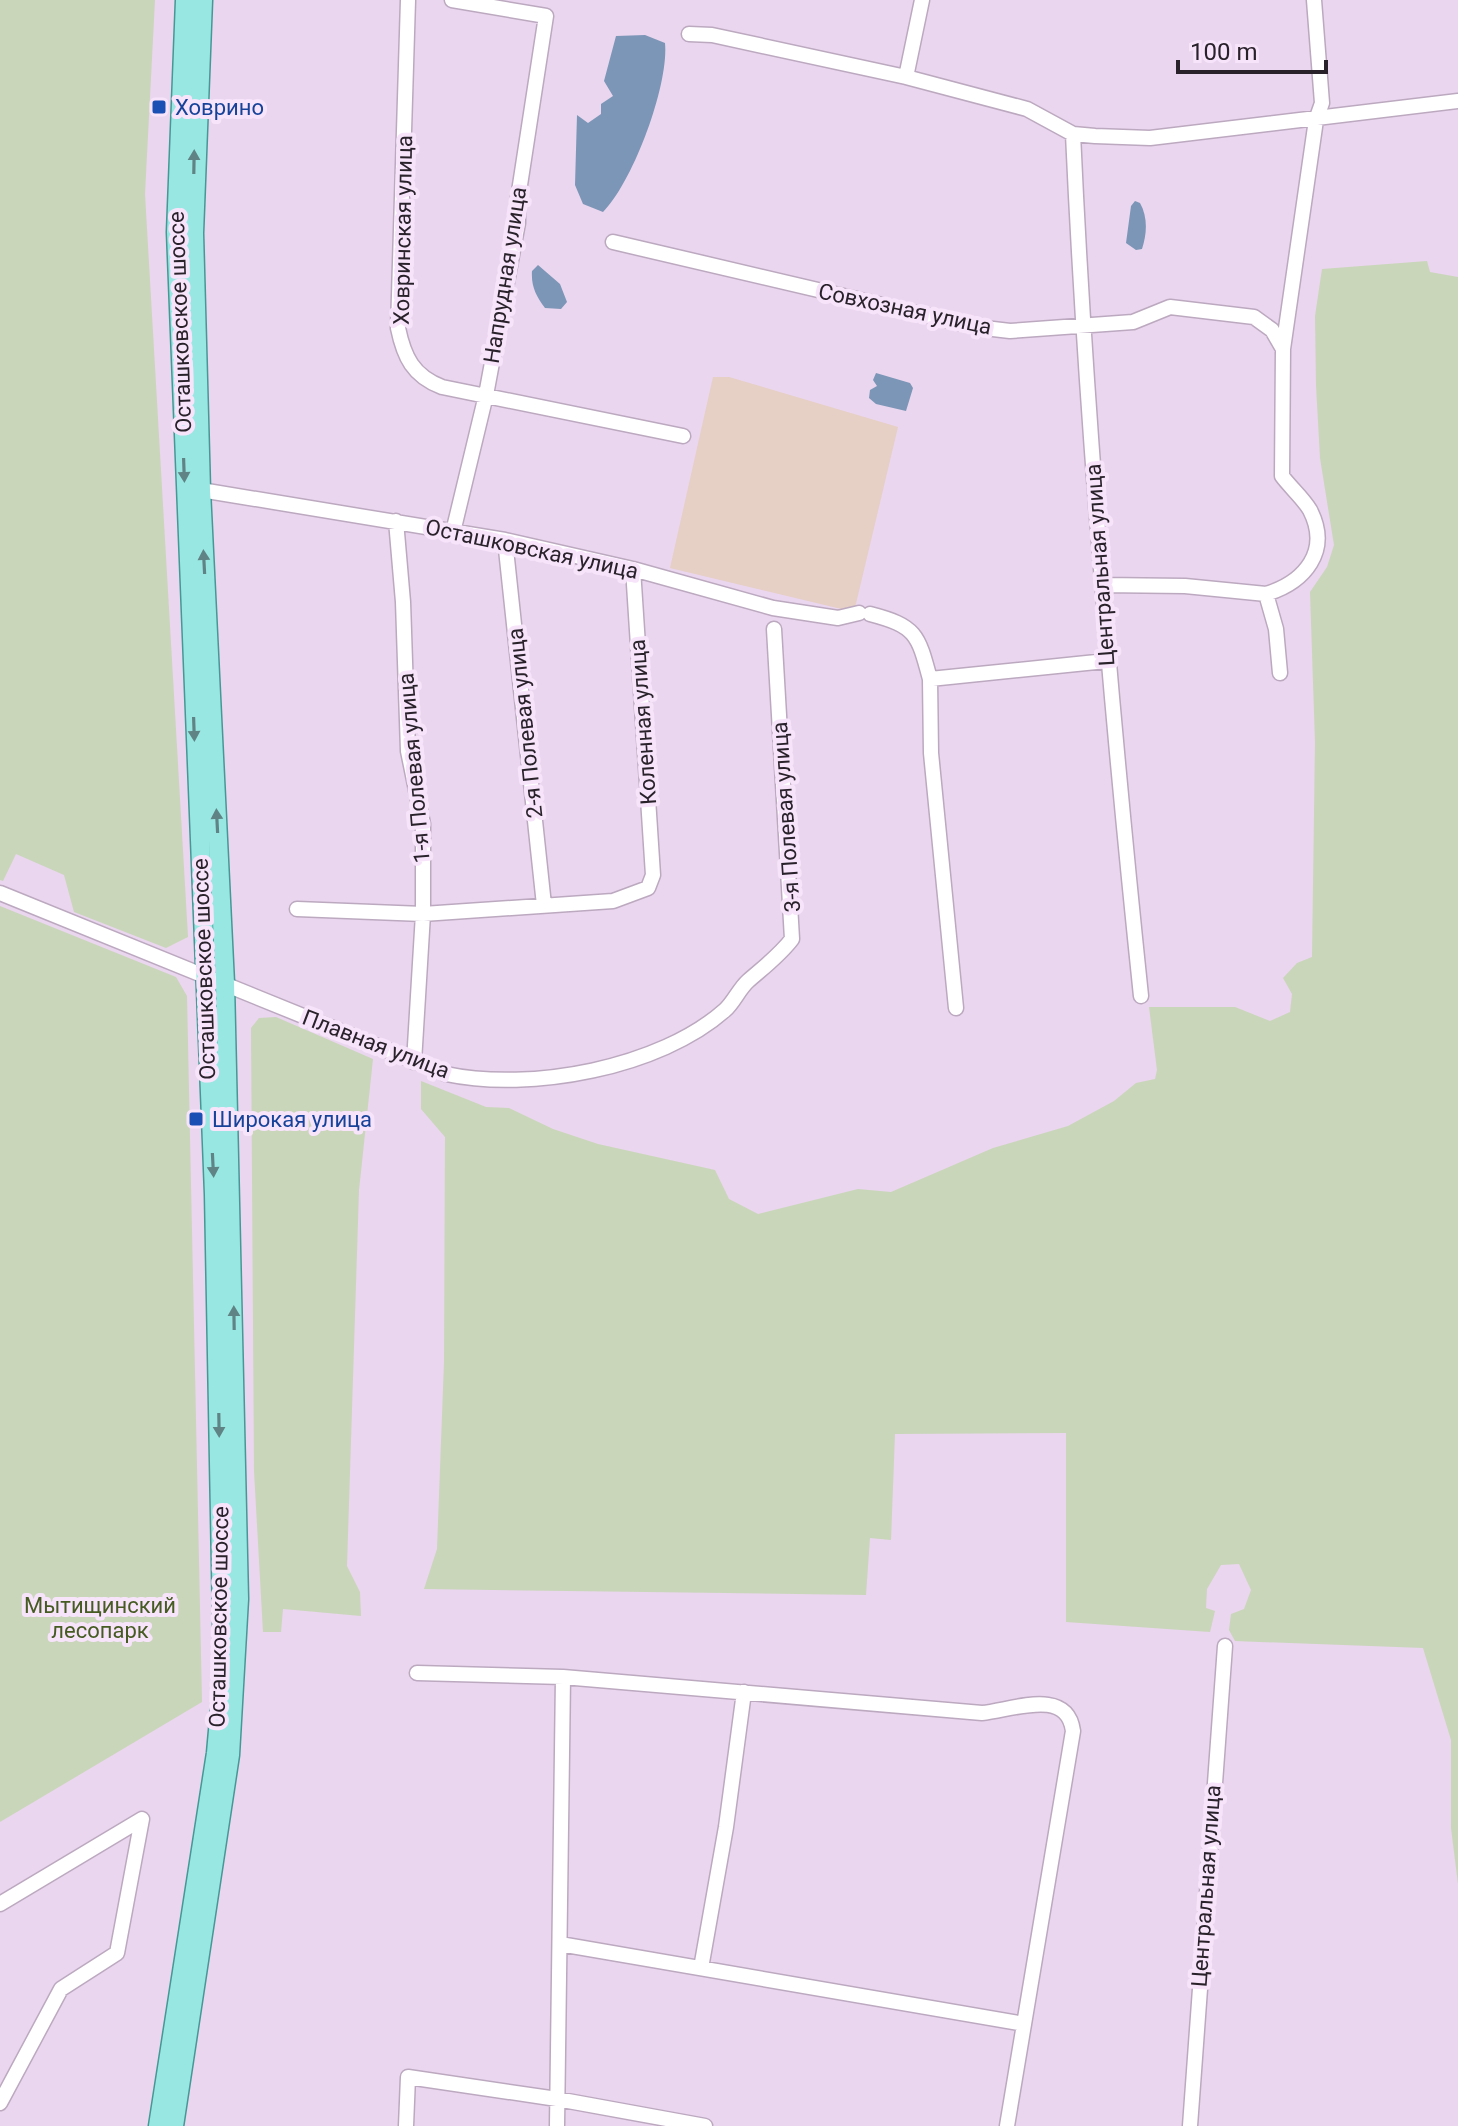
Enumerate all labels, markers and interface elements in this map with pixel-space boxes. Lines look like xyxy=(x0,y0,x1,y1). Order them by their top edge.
scale bar xyxy=(1178,24,1326,74)
text: 100 m xyxy=(1190,38,1257,66)
place label: Ховрино xyxy=(175,95,264,120)
marker: Ховрино xyxy=(150,98,168,116)
street label: Ховринская улица xyxy=(389,135,417,325)
one-way arrow xyxy=(188,149,200,174)
street label: Напрудная улица xyxy=(479,185,531,365)
street label: Осташковское шоссе xyxy=(164,211,196,433)
street label: Совхозная улица xyxy=(816,278,994,340)
one-way arrow xyxy=(178,458,191,483)
street label: Центральная улица xyxy=(1080,463,1120,667)
street label: Осташковская улица xyxy=(423,514,641,584)
one-way arrow xyxy=(197,549,210,574)
street label: 2-я Полевая улица xyxy=(503,627,547,819)
street label: Коленная улица xyxy=(625,638,661,806)
street label: 1-я Полевая улица xyxy=(393,672,435,864)
one-way arrow xyxy=(188,717,201,742)
street label: 3-я Полевая улица xyxy=(767,721,805,913)
one-way arrow xyxy=(211,808,224,833)
street label: Осташковское шоссе xyxy=(188,858,220,1080)
street label: Плавная улица xyxy=(299,1004,453,1084)
place label: Широкая улица xyxy=(212,1107,372,1132)
marker: Широкая улица xyxy=(187,1110,205,1128)
one-way arrow xyxy=(206,1153,219,1178)
one-way arrow xyxy=(228,1305,241,1330)
one-way arrow xyxy=(212,1413,225,1438)
street label: Осташковское шоссе xyxy=(205,1506,233,1728)
park label: Мытищинский лесопарк xyxy=(24,1593,176,1643)
street label: Центральная улица xyxy=(1186,1784,1226,1988)

